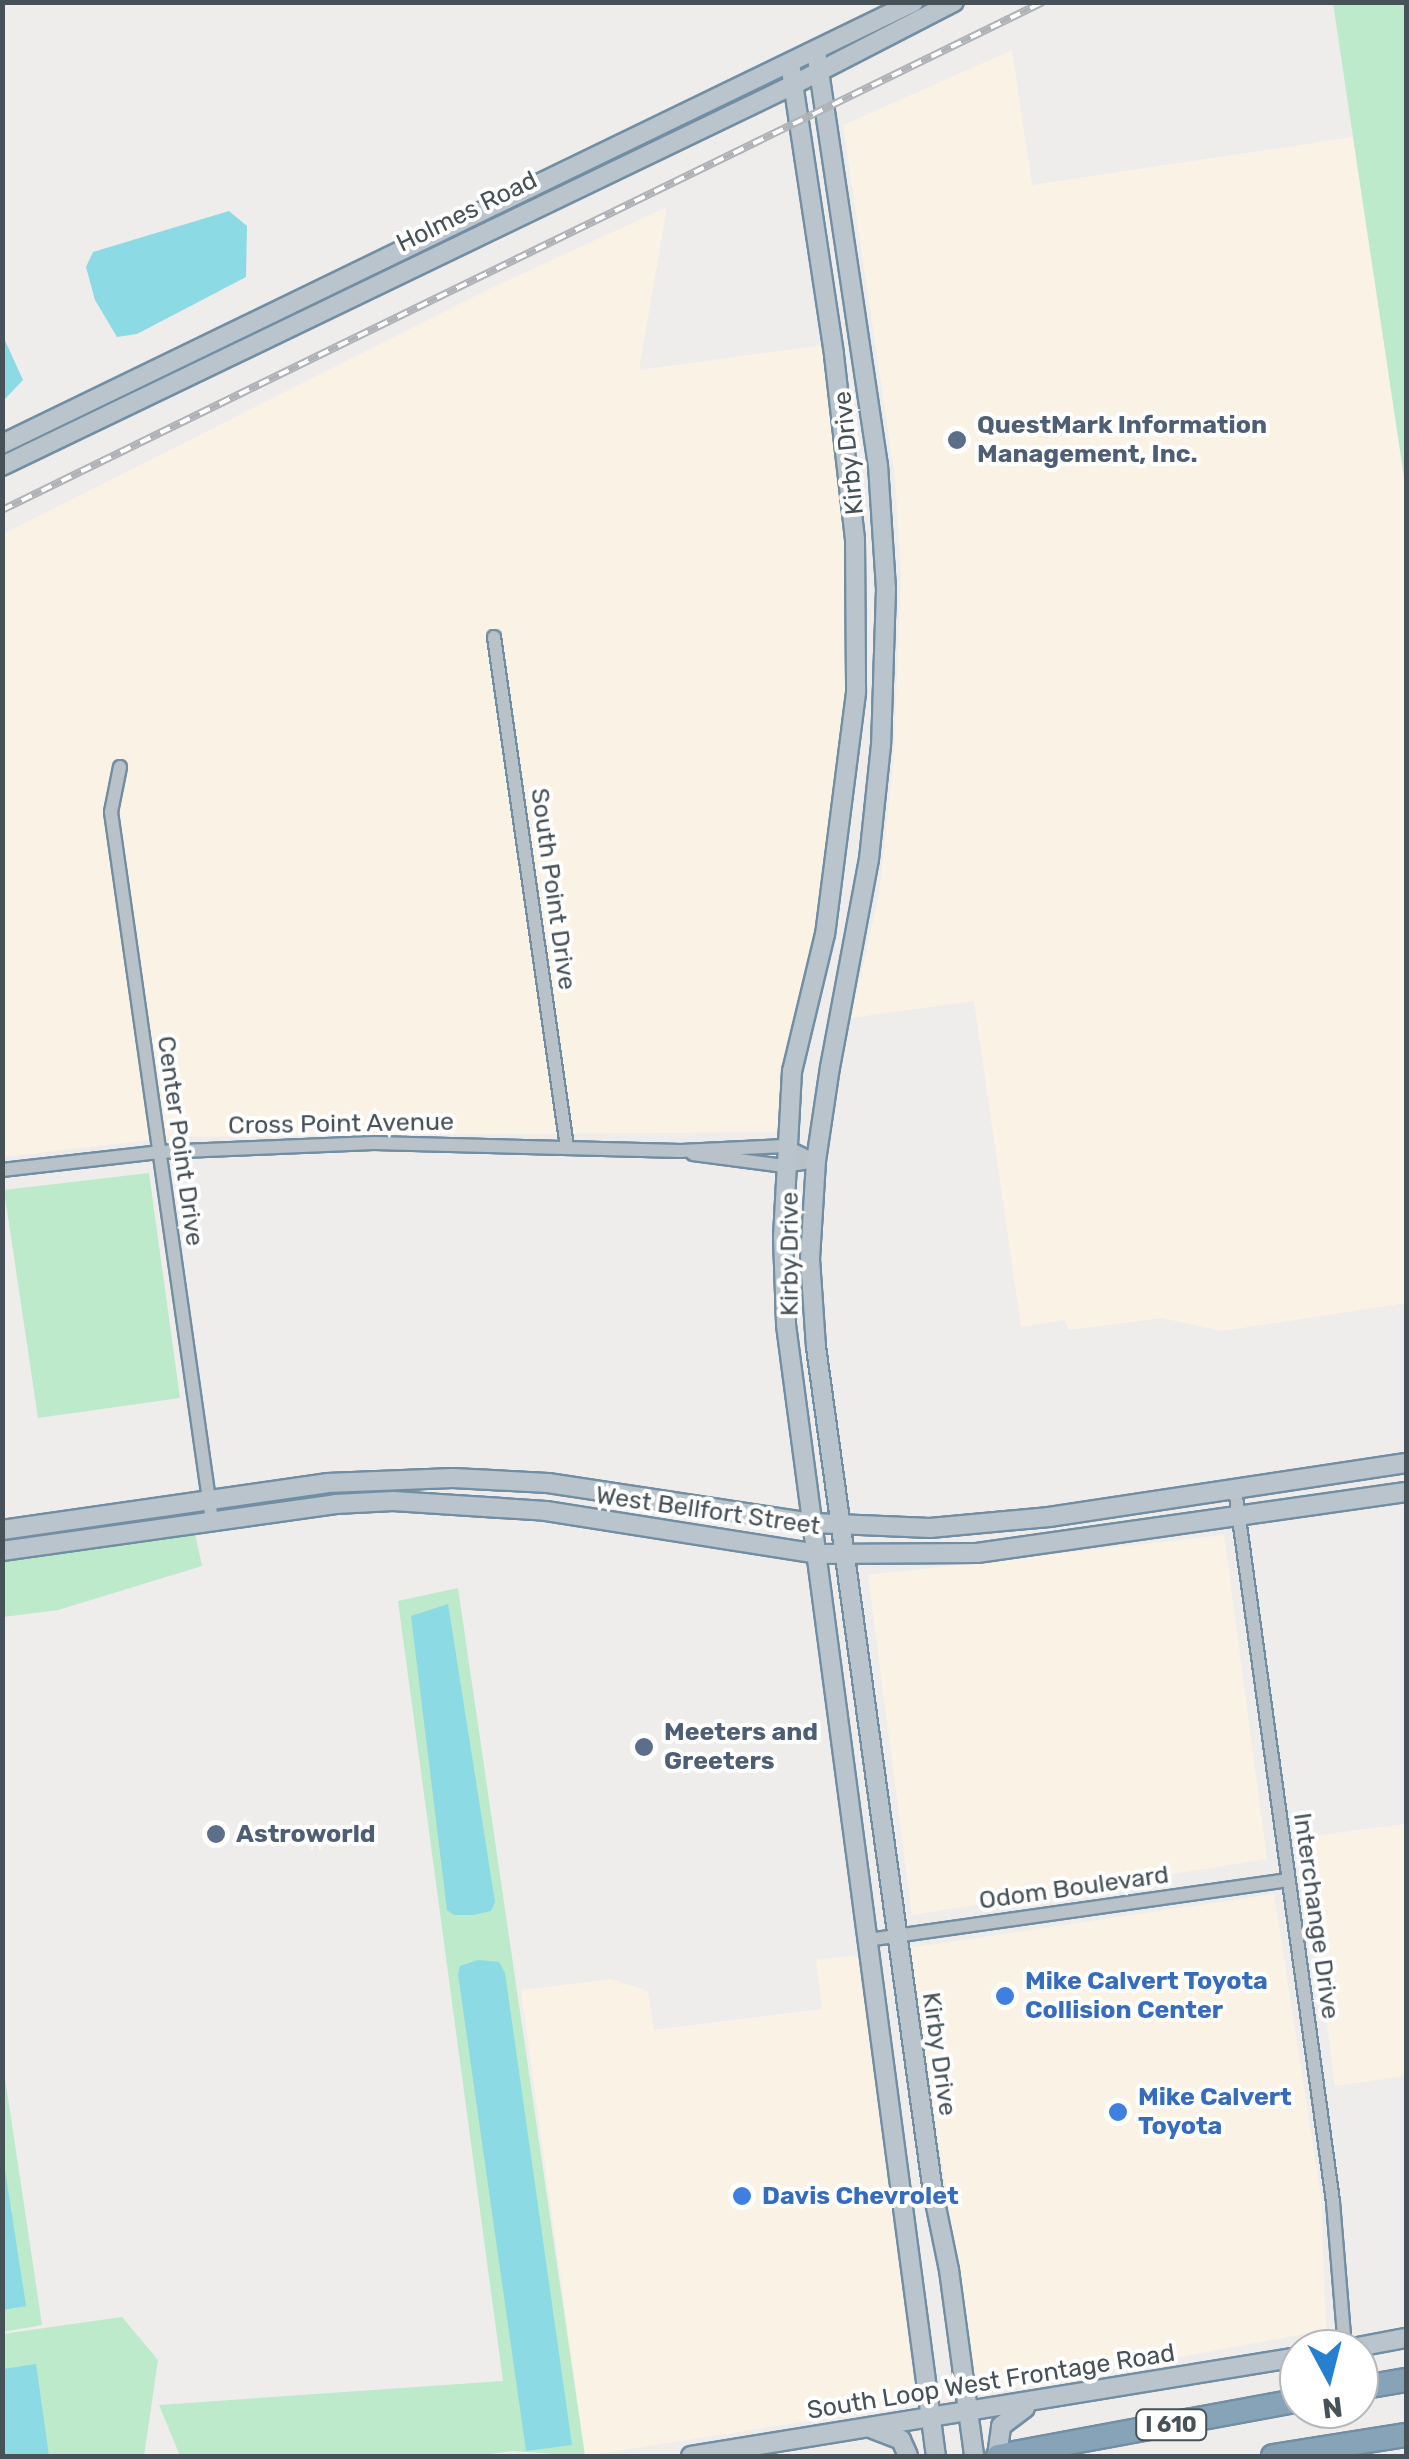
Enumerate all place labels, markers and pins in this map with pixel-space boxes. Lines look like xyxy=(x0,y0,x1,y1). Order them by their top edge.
place label: QuestMark Information Management, Inc. xyxy=(977,411,1267,470)
marker: QuestMark Information Management, Inc. xyxy=(946,429,968,451)
place label: Meeters and Greeters xyxy=(664,1718,818,1777)
marker: Meeters and Greeters xyxy=(633,1736,655,1758)
place label: Astroworld xyxy=(236,1819,376,1849)
marker: Astroworld xyxy=(205,1823,227,1845)
place label: Mike Calvert Toyota Collision Center xyxy=(1025,1967,1268,2026)
marker: Mike Calvert Toyota Collision Center xyxy=(994,1985,1016,2007)
place label: Mike Calvert Toyota xyxy=(1138,2083,1292,2142)
marker: Mike Calvert Toyota xyxy=(1107,2101,1129,2123)
place label: Davis Chevrolet xyxy=(762,2181,959,2211)
marker: Davis Chevrolet xyxy=(731,2185,753,2207)

